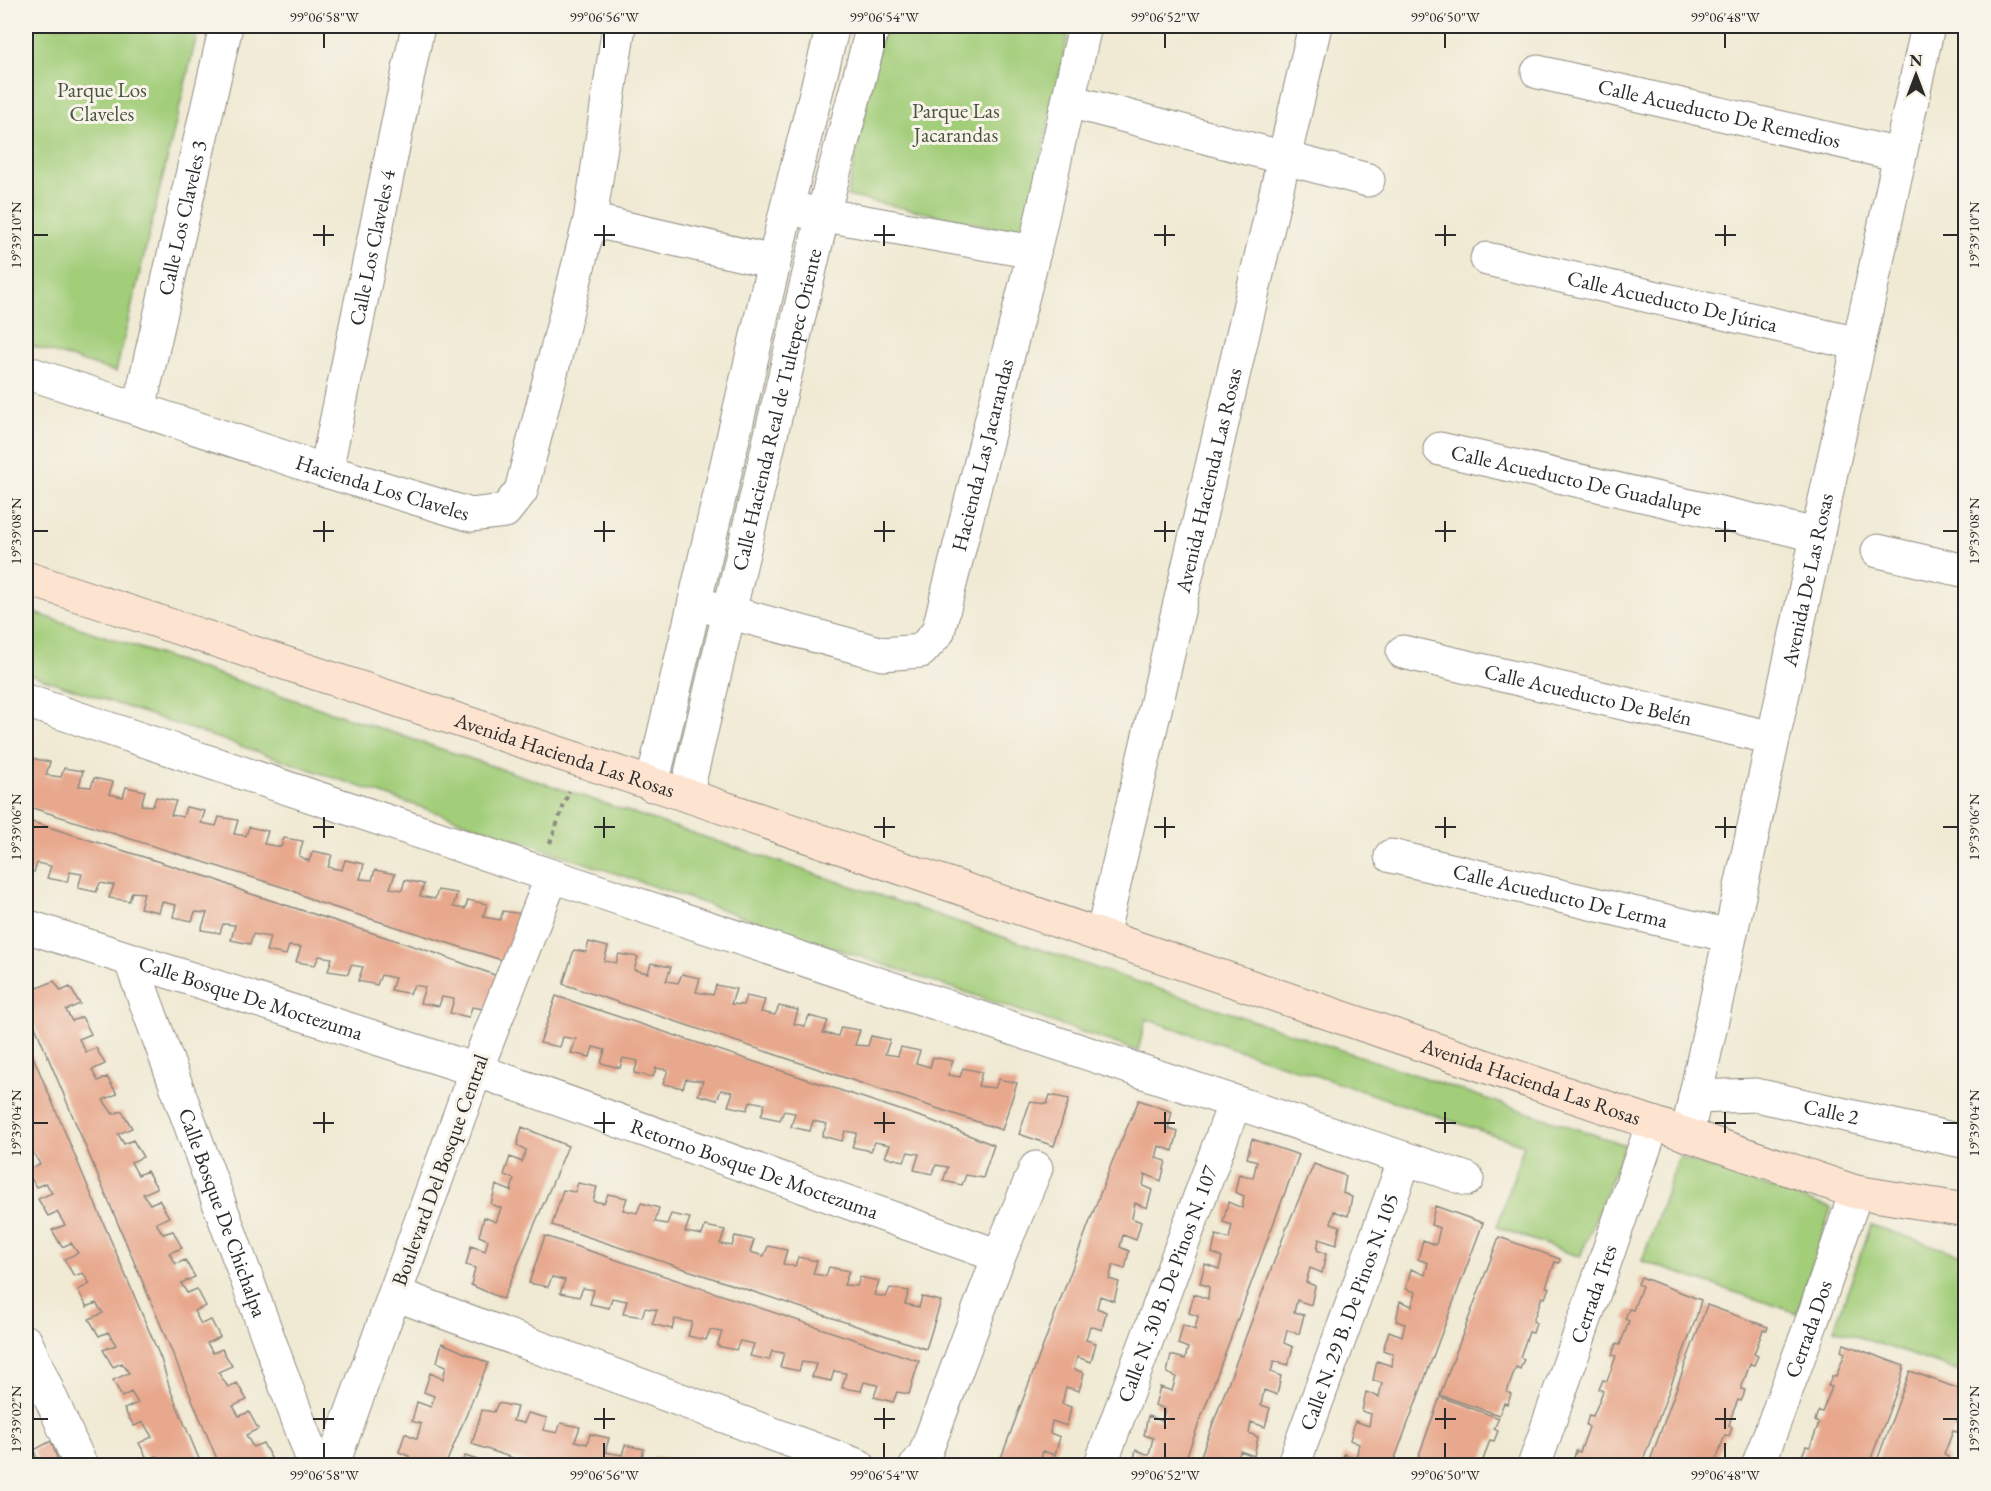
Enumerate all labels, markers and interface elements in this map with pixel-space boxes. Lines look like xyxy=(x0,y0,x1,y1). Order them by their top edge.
text: 99°06'58"W xyxy=(289,7,359,26)
text: 99°06'56"W xyxy=(569,7,639,26)
text: 99°06'54"W xyxy=(849,7,919,26)
text: 99°06'52"W xyxy=(1130,7,1200,26)
text: 99°06'50"W xyxy=(1410,7,1480,26)
text: 99°06'48"W xyxy=(1690,7,1760,26)
north arrow xyxy=(1886,45,1946,105)
text: N xyxy=(1910,50,1923,71)
street label: Calle Acueducto De Remedios xyxy=(1595,72,1844,154)
park label: Parque Los Claveles xyxy=(57,76,147,127)
park label: Parque Las Jacarandas xyxy=(912,97,1000,148)
street label: Calle Los Claveles 3 xyxy=(151,137,213,298)
street label: Calle Los Claveles 4 xyxy=(342,166,401,328)
text: 19°39'10"N xyxy=(6,201,25,269)
text: 19°39'10"N xyxy=(1964,201,1983,269)
street label: Calle Hacienda Real de Tultepec Oriente xyxy=(725,246,827,573)
street label: Calle Acueducto De Júrica xyxy=(1565,264,1781,338)
street label: Hacienda Las Jacarandas xyxy=(945,355,1020,554)
street label: Avenida Hacienda Las Rosas xyxy=(1169,365,1248,596)
street label: Calle Acueducto De Guadalupe xyxy=(1448,438,1705,521)
street label: Hacienda Los Claveles xyxy=(292,448,473,527)
street label: Avenida De Las Rosas xyxy=(1775,490,1839,670)
text: 19°39'08"N xyxy=(6,497,25,565)
text: 19°39'08"N xyxy=(1964,497,1983,565)
street label: Calle Acueducto De Belén xyxy=(1482,657,1695,732)
street label: Avenida Hacienda Las Rosas xyxy=(450,706,679,803)
text: 19°39'06"N xyxy=(6,793,25,861)
text: 19°39'06"N xyxy=(1964,793,1983,861)
street label: Calle Acueducto De Lerma xyxy=(1450,857,1671,934)
street label: Calle Bosque De Moctezuma xyxy=(135,949,367,1046)
street label: Avenida Hacienda Las Rosas xyxy=(1417,1031,1645,1131)
street label: Boulevard Del Bosque Central xyxy=(385,1050,494,1289)
text: 19°39'04"N xyxy=(6,1089,25,1157)
text: 19°39'04"N xyxy=(1964,1089,1983,1157)
street label: Calle 2 xyxy=(1801,1092,1861,1131)
street label: Calle Bosque De Chichalpa xyxy=(173,1104,274,1321)
street label: Retorno Bosque De Moctezuma xyxy=(627,1112,883,1225)
street label: Calle N. 30 B. De Pinos N. 107 xyxy=(1111,1161,1224,1406)
street label: Calle N. 29 B. De Pinos N. 105 xyxy=(1293,1189,1404,1434)
street label: Cerrada Tres xyxy=(1564,1241,1623,1347)
street label: Cerrada Dos xyxy=(1778,1276,1838,1381)
text: 19°39'02"N xyxy=(6,1385,25,1453)
text: 19°39'02"N xyxy=(1964,1385,1983,1453)
text: 99°06'58"W xyxy=(289,1465,359,1484)
text: 99°06'56"W xyxy=(569,1465,639,1484)
text: 99°06'54"W xyxy=(849,1465,919,1484)
text: 99°06'52"W xyxy=(1130,1465,1200,1484)
text: 99°06'50"W xyxy=(1410,1465,1480,1484)
text: 99°06'48"W xyxy=(1690,1465,1760,1484)

